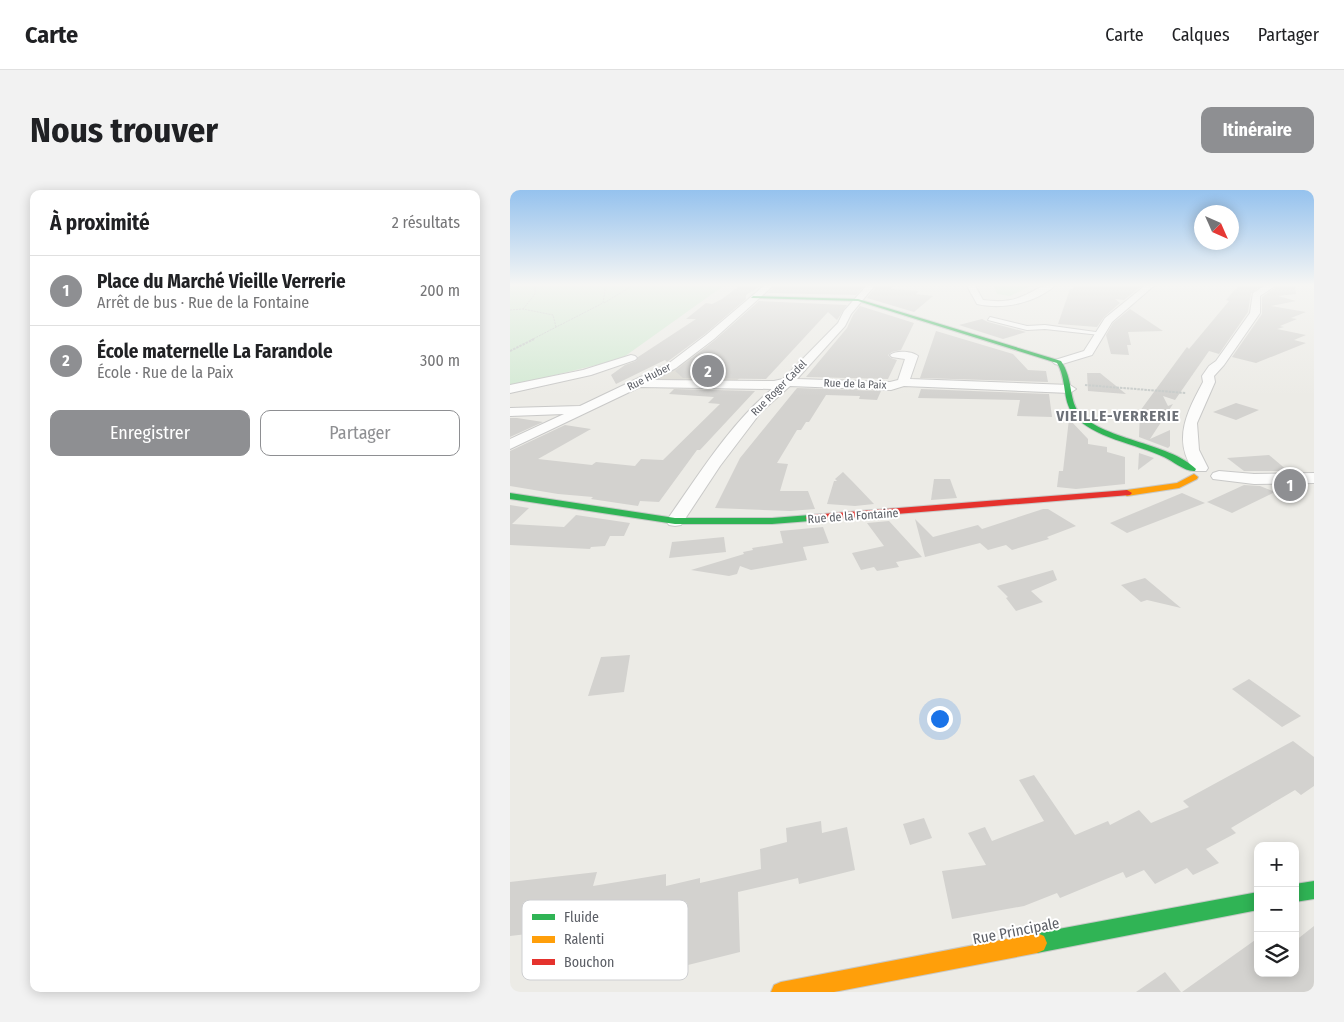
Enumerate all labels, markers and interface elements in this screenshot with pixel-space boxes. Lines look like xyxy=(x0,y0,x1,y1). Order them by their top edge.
text: Carte xyxy=(25,21,78,49)
text: Carte xyxy=(1105,24,1144,46)
text: Calques xyxy=(1172,24,1230,46)
text: Partager xyxy=(1258,24,1319,46)
button: Itinéraire xyxy=(1201,107,1314,153)
text: Nous trouver xyxy=(30,109,218,151)
north arrow xyxy=(1194,205,1239,250)
text: À proximité xyxy=(50,210,150,236)
text: 2 résultats xyxy=(392,213,460,232)
text: Place du Marché Vieille Verrerie xyxy=(97,270,346,293)
text: 1 xyxy=(63,281,69,300)
text: 200 m xyxy=(420,281,460,300)
text: Arrêt de bus · Rue de la Fontaine xyxy=(97,293,309,312)
text: École maternelle La Farandole xyxy=(97,340,333,363)
text: 2 xyxy=(62,351,70,370)
text: 300 m xyxy=(420,351,460,370)
pin: 2 xyxy=(692,352,724,390)
street label: Rue Roger Cadel xyxy=(748,357,810,419)
street label: Rue Huber xyxy=(625,360,673,394)
text: École · Rue de la Paix xyxy=(97,363,233,382)
street label: Rue de la Paix xyxy=(823,376,887,392)
district label: VIEILLE-VERRERIE xyxy=(1055,407,1180,425)
button: Enregistrer xyxy=(50,410,250,456)
button: Partager xyxy=(260,410,460,456)
pin: 1 xyxy=(1274,466,1306,504)
street label: Rue de la Fontaine xyxy=(807,506,899,526)
your location xyxy=(927,706,953,732)
map controls xyxy=(1254,842,1299,977)
button: + xyxy=(1254,842,1299,887)
button: − xyxy=(1254,887,1299,932)
legend xyxy=(522,900,688,980)
text: Fluide xyxy=(564,909,599,926)
street label: Rue Principale xyxy=(971,914,1061,948)
text: Ralenti xyxy=(564,931,604,948)
button: layers xyxy=(1254,932,1299,977)
text: Bouchon xyxy=(564,954,614,971)

